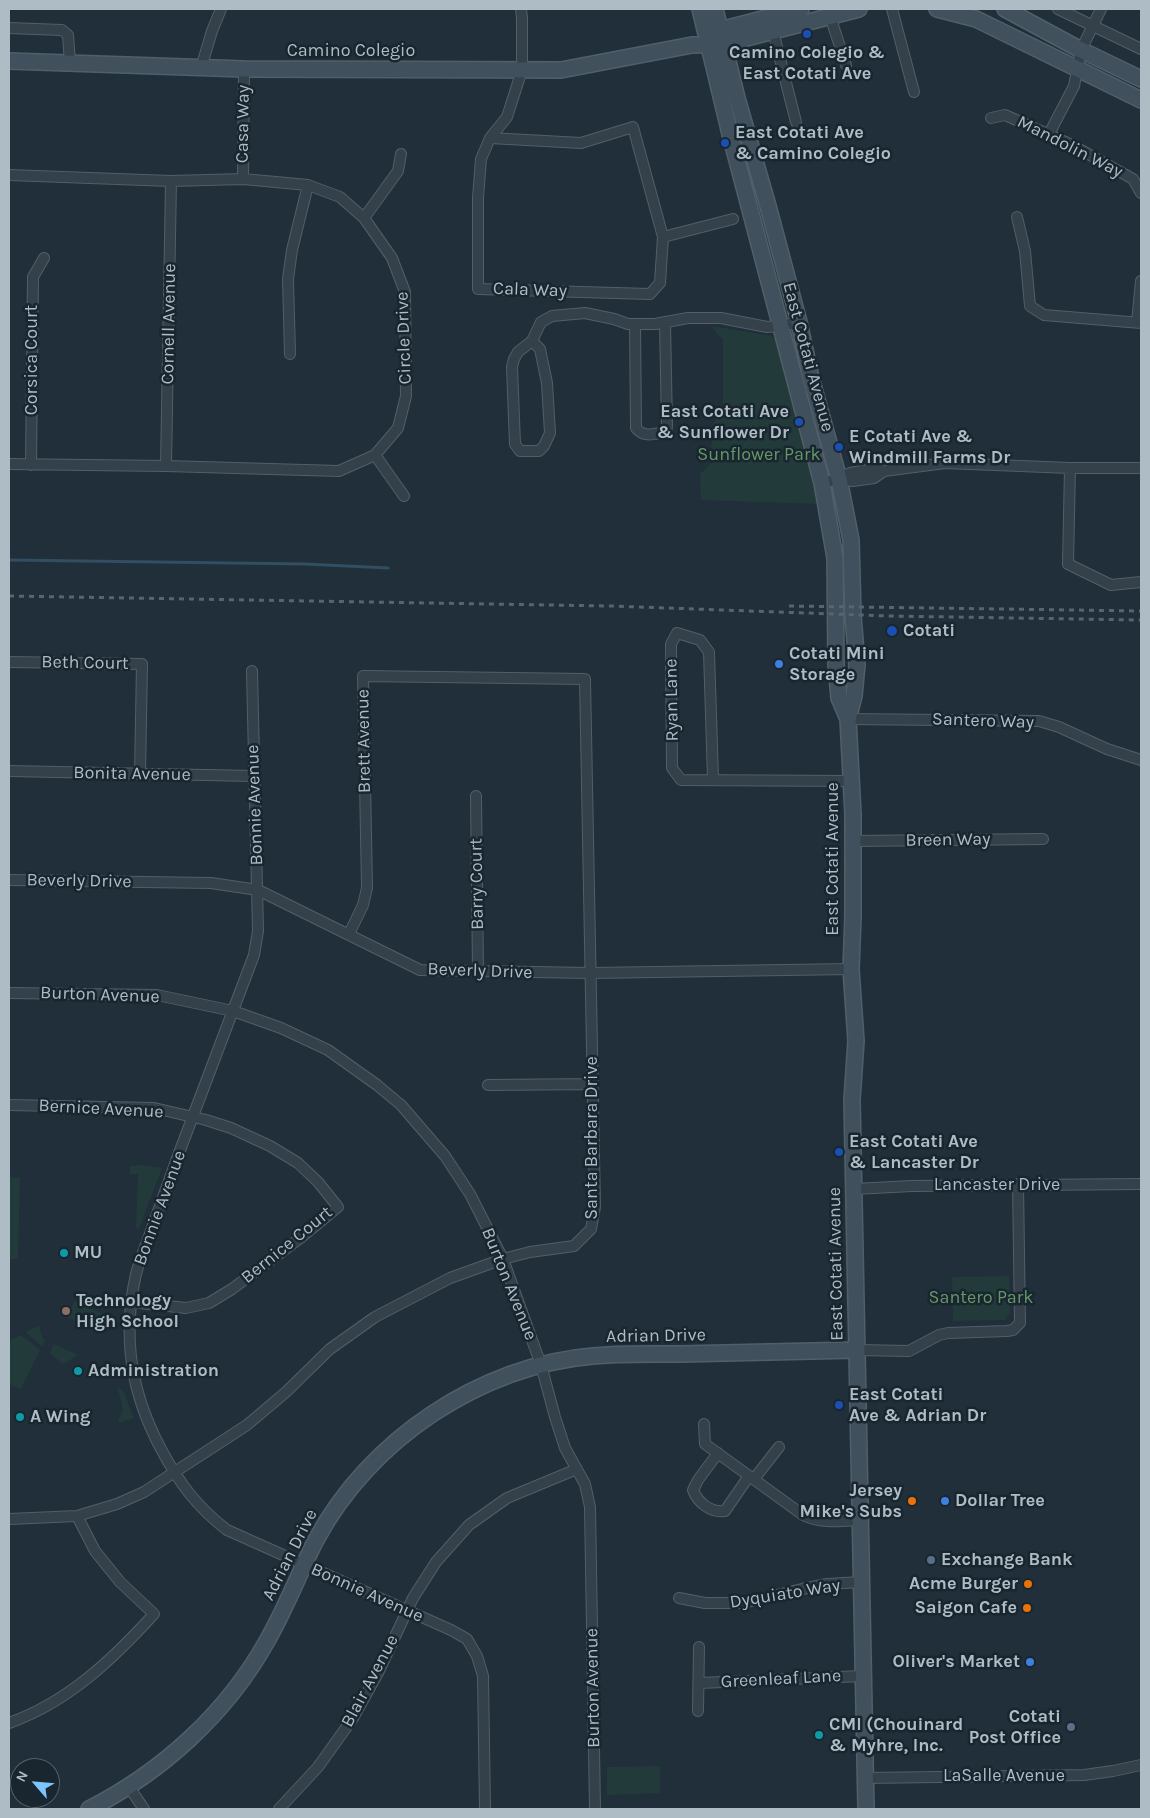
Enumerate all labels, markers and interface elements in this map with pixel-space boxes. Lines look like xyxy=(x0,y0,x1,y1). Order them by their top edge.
marker: Camino Colegio & East Cotati Ave xyxy=(801,28,813,40)
street label: Camino Colegio xyxy=(287,40,415,62)
place label: Camino Colegio & East Cotati Ave xyxy=(729,42,885,84)
street label: Casa Way xyxy=(232,85,254,163)
street label: Mandolin Way xyxy=(1013,111,1127,183)
place label: East Cotati Ave & Camino Colegio xyxy=(735,122,891,164)
marker: East Cotati Ave & Camino Colegio xyxy=(719,137,731,149)
street label: Cornell Avenue xyxy=(157,263,181,385)
street label: Cala Way xyxy=(493,278,567,302)
street label: East Cotati Avenue xyxy=(778,280,838,434)
street label: Circle Drive xyxy=(392,291,416,385)
street label: Corsica Court xyxy=(21,305,43,415)
place label: East Cotati Ave & Sunflower Dr xyxy=(657,401,789,444)
marker: East Cotati Ave & Sunflower Dr xyxy=(793,416,805,428)
place label: E Cotati Ave & Windmill Farms Dr xyxy=(849,426,1010,468)
marker: E Cotati Ave & Windmill Farms Dr xyxy=(833,441,845,453)
park label: Sunflower Park xyxy=(697,444,821,466)
place label: Cotati xyxy=(903,620,955,642)
marker: Cotati xyxy=(885,624,899,638)
place label: Cotati Mini Storage xyxy=(789,643,885,686)
street label: Beth Court xyxy=(41,651,129,675)
street label: Ryan Lane xyxy=(660,658,684,742)
marker: Cotati Mini Storage xyxy=(773,658,785,670)
street label: Brett Avenue xyxy=(352,689,376,793)
street label: Santero Way xyxy=(932,708,1034,734)
street label: Bonnie Avenue xyxy=(242,744,268,866)
street label: Bonita Avenue xyxy=(73,762,191,786)
street label: East Cotati Avenue xyxy=(822,782,844,936)
street label: Breen Way xyxy=(905,828,991,852)
street label: Barry Court xyxy=(465,838,489,930)
street label: Beverly Drive xyxy=(26,869,132,893)
street label: Beverly Drive xyxy=(427,958,533,984)
street label: Burton Avenue xyxy=(40,982,160,1008)
street label: Santa Barbara Drive xyxy=(581,1056,603,1220)
street label: Bernice Avenue xyxy=(38,1095,164,1123)
place label: East Cotati Ave & Lancaster Dr xyxy=(849,1131,979,1174)
marker: East Cotati Ave & Lancaster Dr xyxy=(833,1146,845,1158)
street label: Bonnie Avenue xyxy=(129,1148,191,1268)
street label: Lancaster Drive xyxy=(934,1174,1060,1196)
street label: East Cotati Avenue xyxy=(824,1187,848,1341)
street label: Bernice Court xyxy=(237,1202,337,1288)
street label: Burton Avenue xyxy=(477,1225,541,1343)
place label: MU xyxy=(74,1242,102,1264)
marker: MU xyxy=(58,1247,70,1259)
park label: Santero Park xyxy=(929,1287,1033,1309)
place label: Technology High School xyxy=(76,1290,179,1332)
marker: Technology High School xyxy=(60,1305,72,1317)
street label: Adrian Drive xyxy=(606,1324,706,1348)
place label: Administration xyxy=(88,1360,219,1382)
marker: Administration xyxy=(72,1365,84,1377)
place label: East Cotati Ave & Adrian Dr xyxy=(849,1384,986,1426)
marker: East Cotati Ave & Adrian Dr xyxy=(833,1399,845,1411)
place label: A Wing xyxy=(30,1406,90,1428)
marker: A Wing xyxy=(14,1411,26,1423)
place label: Jersey Mike's Subs xyxy=(800,1480,902,1522)
place label: Dollar Tree xyxy=(955,1490,1045,1512)
marker: Jersey Mike's Subs xyxy=(906,1495,918,1507)
marker: Dollar Tree xyxy=(939,1495,951,1507)
street label: Adrian Drive xyxy=(258,1506,322,1604)
place label: Exchange Bank xyxy=(941,1549,1073,1571)
marker: Exchange Bank xyxy=(925,1554,937,1566)
street label: Bonnie Avenue xyxy=(307,1559,427,1627)
place label: Acme Burger xyxy=(909,1573,1018,1595)
street label: Dyquiato Way xyxy=(728,1575,842,1613)
marker: Acme Burger xyxy=(1022,1578,1034,1590)
place label: Saigon Cafe xyxy=(915,1597,1017,1619)
marker: Saigon Cafe xyxy=(1021,1602,1033,1614)
street label: Burton Avenue xyxy=(581,1628,605,1748)
street label: Blair Avenue xyxy=(337,1631,403,1731)
place label: Oliver's Market xyxy=(892,1651,1020,1673)
marker: Oliver's Market xyxy=(1024,1656,1036,1668)
street label: Greenleaf Lane xyxy=(720,1665,842,1693)
place label: Cotati Post Office xyxy=(969,1706,1061,1748)
place label: CMI (Chouinard & Myhre, Inc. xyxy=(829,1714,963,1756)
marker: Cotati Post Office xyxy=(1065,1721,1077,1733)
marker: CMI (Chouinard & Myhre, Inc. xyxy=(813,1729,825,1741)
north arrow xyxy=(10,1758,60,1808)
street label: LaSalle Avenue xyxy=(943,1765,1065,1787)
text: N xyxy=(12,1768,32,1785)

